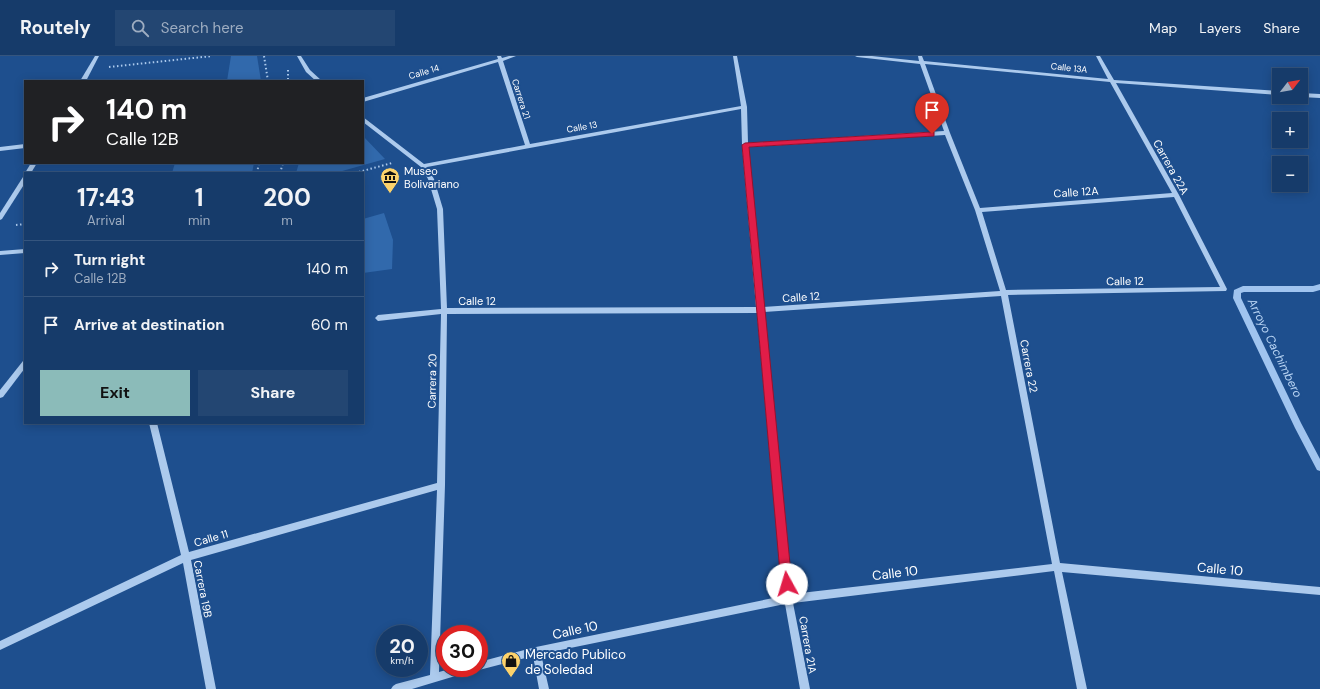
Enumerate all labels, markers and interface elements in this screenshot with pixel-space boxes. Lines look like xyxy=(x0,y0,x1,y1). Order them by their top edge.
search box xyxy=(115,10,395,46)
text: Routely xyxy=(20,15,91,40)
icon: search xyxy=(129,17,151,39)
text: Search here xyxy=(161,18,243,38)
text: Map xyxy=(1149,19,1177,37)
text: Layers xyxy=(1199,19,1241,37)
text: Share xyxy=(1263,19,1300,37)
street label: Calle 13A xyxy=(1050,60,1088,76)
street label: Calle 14 xyxy=(407,62,441,82)
north arrow xyxy=(1272,68,1308,104)
map controls xyxy=(1272,68,1308,192)
street label: Carrera 21 xyxy=(509,77,533,121)
text: 140 m xyxy=(106,91,187,128)
pin xyxy=(915,93,949,134)
icon: right xyxy=(40,96,92,148)
icon: arrive xyxy=(921,99,943,121)
button: + xyxy=(1272,112,1308,148)
street label: Calle 13 xyxy=(566,118,598,136)
text: Calle 12B xyxy=(106,127,179,151)
street label: Carrera 22A xyxy=(1150,137,1192,197)
button: − xyxy=(1272,156,1308,192)
place label: Museo Bolivariano xyxy=(404,164,459,191)
museum icon: Museo Bolivariano xyxy=(379,166,401,194)
text: 17:43 xyxy=(77,182,135,213)
text: 1 xyxy=(195,182,203,213)
text: 200 xyxy=(263,182,311,213)
street label: Calle 12A xyxy=(1053,183,1099,201)
text: Arrival xyxy=(87,212,125,229)
text: min xyxy=(188,212,210,229)
text: m xyxy=(281,212,293,229)
text: Turn right xyxy=(74,250,145,270)
icon: right xyxy=(40,258,62,280)
text: 140 m xyxy=(307,259,348,279)
text: Calle 12B xyxy=(74,270,126,287)
street label: Calle 12 xyxy=(1106,274,1144,288)
street label: Calle 12 xyxy=(782,289,820,305)
street label: Calle 12 xyxy=(458,294,496,308)
water label: Arroyo Cachimbero xyxy=(1244,295,1306,400)
icon: arrive xyxy=(40,314,62,336)
text: Arrive at destination xyxy=(74,315,225,335)
text: 60 m xyxy=(311,315,348,335)
street label: Carrera 22 xyxy=(1017,338,1041,394)
street label: Carrera 20 xyxy=(425,353,439,409)
button: Exit xyxy=(40,370,190,416)
button: Share xyxy=(198,370,348,416)
street label: Calle 11 xyxy=(192,526,230,550)
street label: Carrera 19B xyxy=(191,559,215,619)
street label: Calle 10 xyxy=(1196,559,1244,579)
street label: Calle 10 xyxy=(871,562,919,584)
position arrow xyxy=(766,563,808,605)
street label: Carrera 21A xyxy=(796,615,820,675)
street label: Calle 10 xyxy=(551,617,599,643)
speed limit sign: 30 xyxy=(436,625,488,677)
text: 20 xyxy=(389,633,415,659)
place label: Mercado Publico de Soledad xyxy=(525,646,626,678)
shop icon: Mercado Publico de Soledad xyxy=(500,650,522,678)
text: km/h xyxy=(390,654,414,667)

